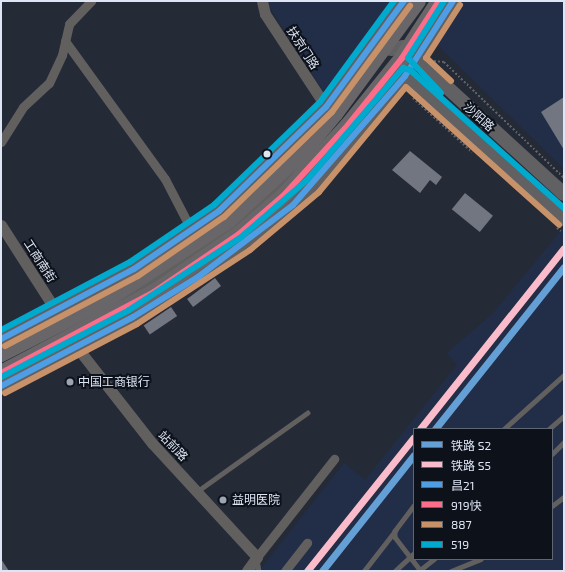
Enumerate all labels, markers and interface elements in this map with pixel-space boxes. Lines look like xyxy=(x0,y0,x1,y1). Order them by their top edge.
street label: 扶京门路 xyxy=(284,24,322,72)
street label: 沙阳路 xyxy=(461,100,497,134)
unlabelled marker xyxy=(262,149,272,159)
street label: 工商南街 xyxy=(21,237,59,285)
place label: 中国工商银行 xyxy=(78,375,150,389)
marker: 中国工商银行 xyxy=(65,377,75,387)
street label: 站前路 xyxy=(155,428,191,464)
legend xyxy=(413,428,553,560)
text: 铁路 S2 xyxy=(451,438,491,452)
text: 铁路 S5 xyxy=(451,458,491,472)
text: 昌21 xyxy=(451,478,475,492)
place label: 益明医院 xyxy=(232,493,280,507)
marker: 益明医院 xyxy=(217,494,229,506)
text: 919快 xyxy=(451,498,482,512)
text: 887 xyxy=(451,517,472,531)
text: 519 xyxy=(451,537,469,551)

